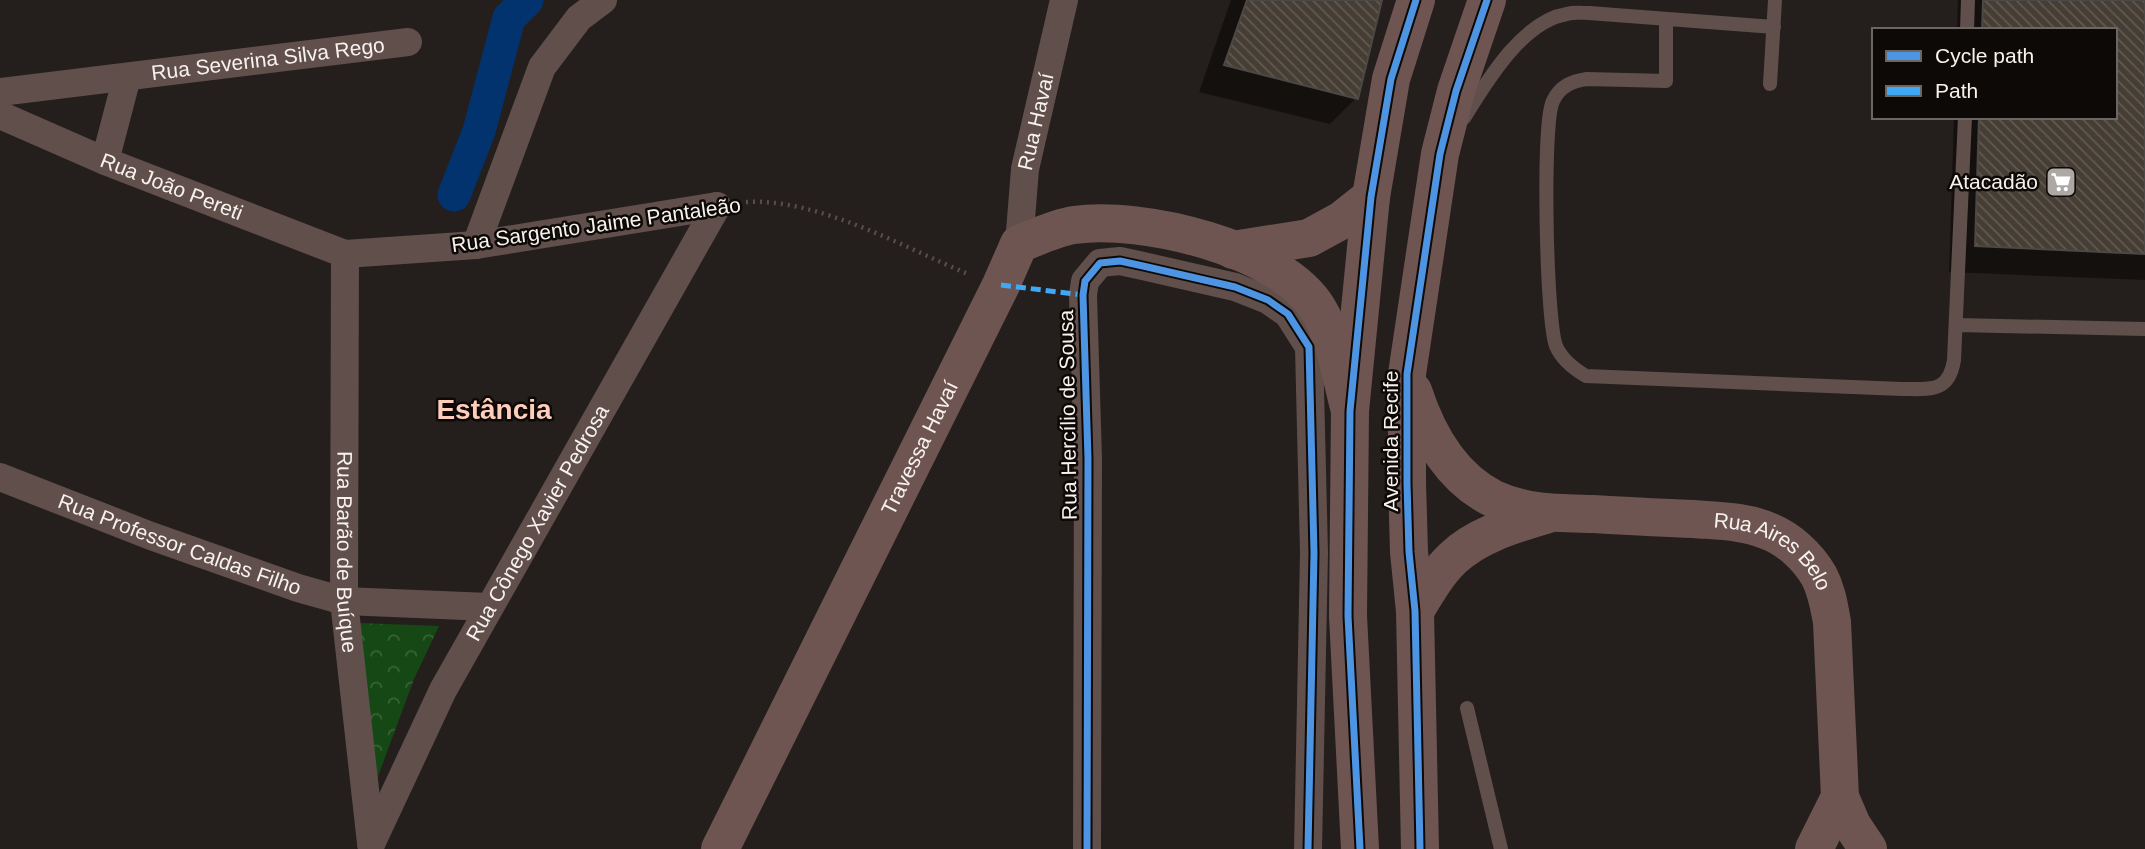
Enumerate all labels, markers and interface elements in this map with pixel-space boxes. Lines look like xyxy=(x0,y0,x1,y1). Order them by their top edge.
legend xyxy=(1872,28,2117,119)
street label: Rua Severina Silva Rego xyxy=(150,33,386,84)
text: Cycle path xyxy=(1935,44,2034,67)
street label: Rua Havaí xyxy=(1013,70,1058,172)
text: Path xyxy=(1935,79,1978,102)
street label: Rua João Pereti xyxy=(97,148,246,224)
supermarket icon: Atacadão xyxy=(2044,165,2078,199)
place label: Atacadão xyxy=(1949,170,2038,193)
street label: Rua Sargento Jaime Pantaleão xyxy=(450,193,742,256)
street label: Rua Hercílio de Sousa xyxy=(1054,309,1081,520)
street label: Avenida Recife xyxy=(1379,371,1402,511)
street label: Travessa Havaí xyxy=(876,377,962,518)
district label: Estância xyxy=(436,394,552,425)
street label: Rua Cônego Xavier Pedrosa xyxy=(461,400,613,645)
street label: Rua Barão de Buíque xyxy=(333,451,362,654)
street label: Rua Professor Caldas Filho xyxy=(55,489,304,599)
street label: Rua Aires Belo xyxy=(1713,508,1836,593)

